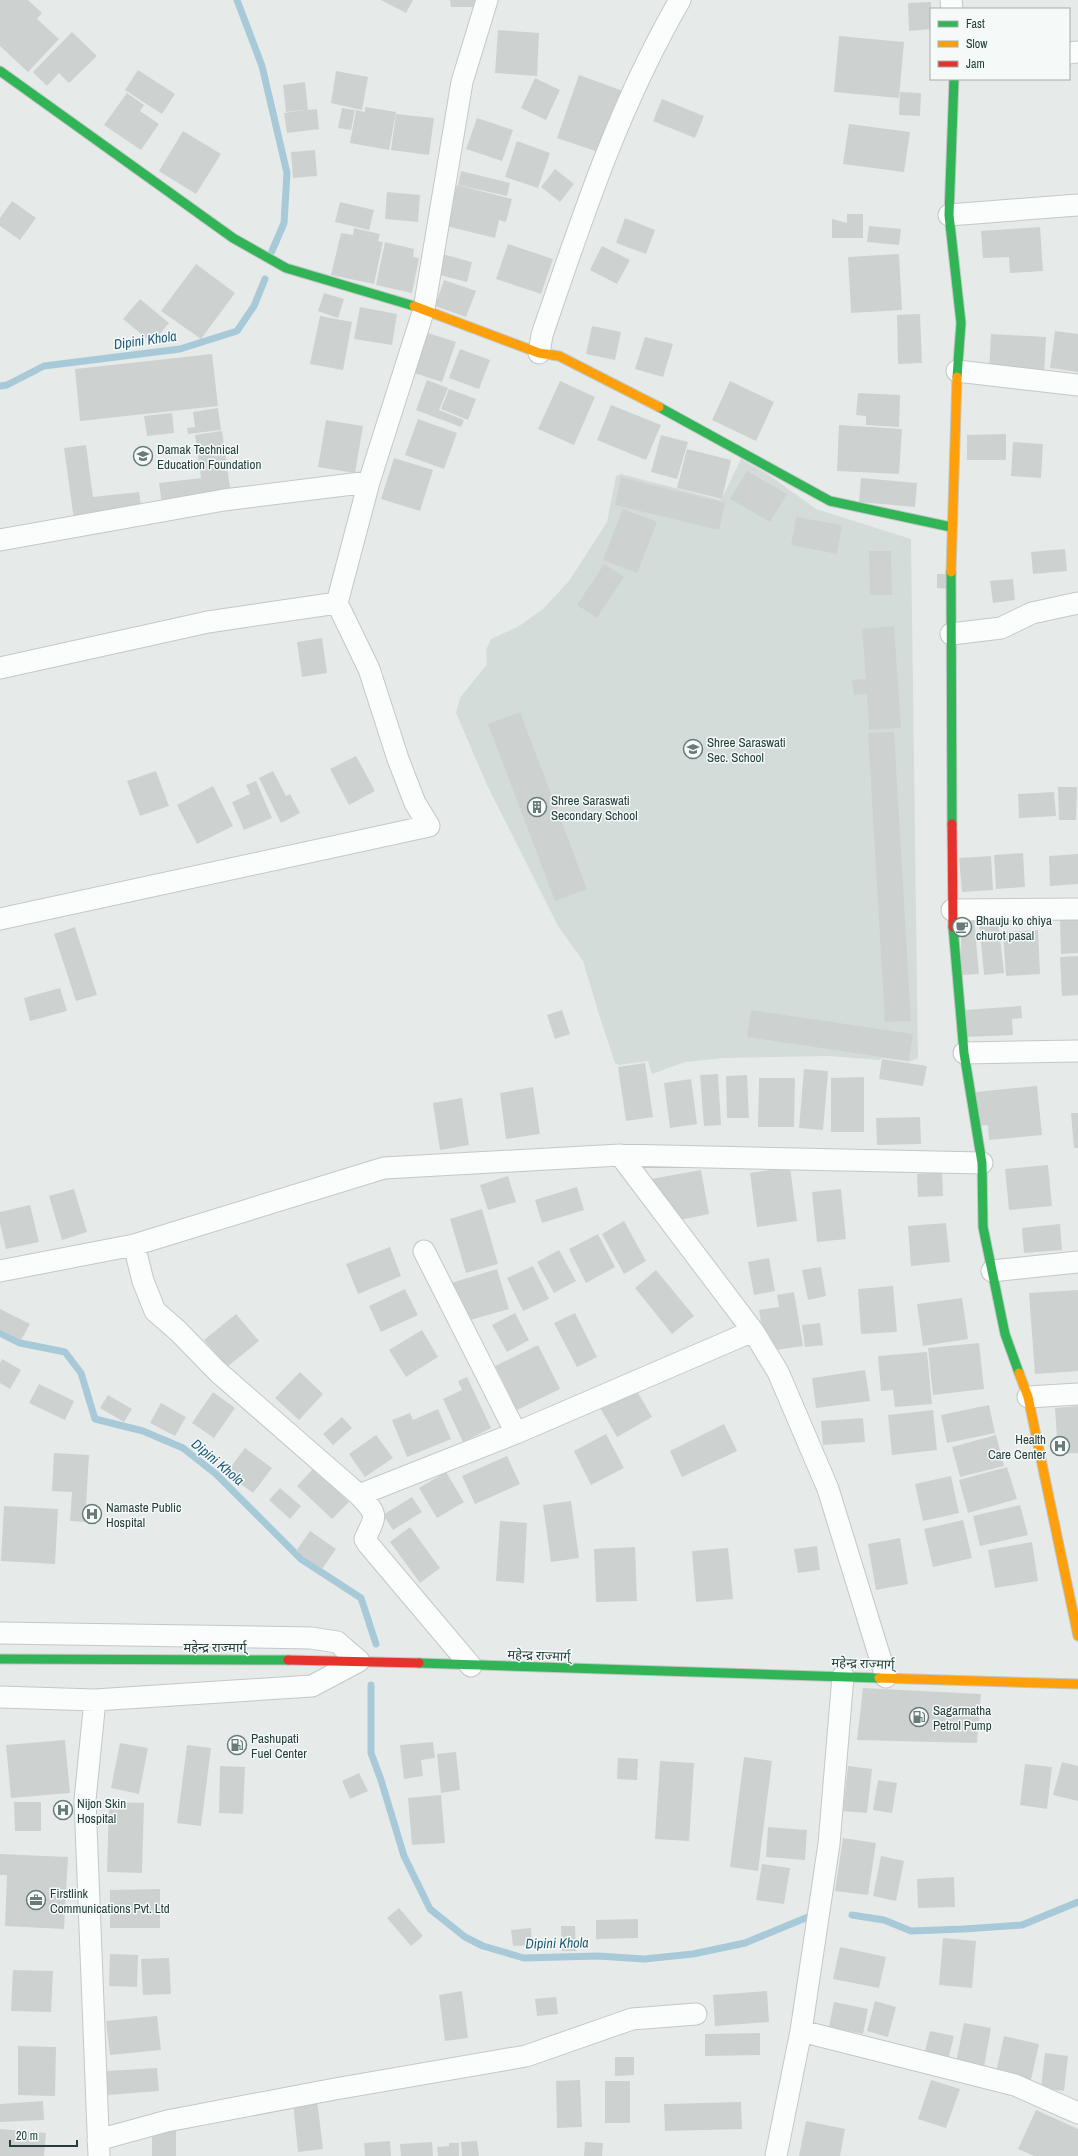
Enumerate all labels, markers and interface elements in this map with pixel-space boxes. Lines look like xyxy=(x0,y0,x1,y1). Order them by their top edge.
legend xyxy=(930,8,1070,80)
text: Fast xyxy=(966,16,985,32)
text: Slow xyxy=(966,36,988,52)
text: Jam xyxy=(966,56,985,72)
water label: Dipini Khola xyxy=(112,327,178,353)
place label: Damak Technical Education Foundation xyxy=(157,441,261,473)
school or university icon: Damak Technical Education Foundation xyxy=(132,445,154,467)
place label: Shree Saraswati Sec. School xyxy=(707,734,786,766)
school or university icon: Shree Saraswati Sec. School xyxy=(682,738,704,760)
place label: Shree Saraswati Secondary School xyxy=(551,792,638,824)
building icon: Shree Saraswati Secondary School xyxy=(526,796,548,818)
place label: Bhauju ko chiya churot pasal xyxy=(976,912,1052,944)
cafe icon: Bhauju ko chiya churot pasal xyxy=(951,916,973,938)
place label: Health Care Center xyxy=(988,1431,1046,1463)
water label: Dipini Khola xyxy=(188,1435,248,1489)
hospital icon: Health Care Center xyxy=(1049,1435,1071,1457)
place label: Namaste Public Hospital xyxy=(106,1499,181,1531)
hospital icon: Namaste Public Hospital xyxy=(81,1503,103,1525)
street label: महेन्द्र राज्मार्ग् xyxy=(183,1639,249,1656)
street label: महेन्द्र राज्मार्ग् xyxy=(507,1646,573,1665)
street label: महेन्द्र राज्मार्ग् xyxy=(831,1654,897,1673)
place label: Sagarmatha Petrol Pump xyxy=(933,1702,992,1734)
fuel station icon: Sagarmatha Petrol Pump xyxy=(908,1706,930,1728)
place label: Pashupati Fuel Center xyxy=(251,1730,307,1762)
fuel station icon: Pashupati Fuel Center xyxy=(226,1734,248,1756)
place label: Nijon Skin Hospital xyxy=(77,1795,126,1827)
hospital icon: Nijon Skin Hospital xyxy=(52,1799,74,1821)
place label: Firstlink Communications Pvt. Ltd xyxy=(50,1885,170,1917)
office icon: Firstlink Communications Pvt. Ltd xyxy=(25,1889,47,1911)
water label: Dipini Khola xyxy=(525,1933,589,1953)
scale bar xyxy=(10,2122,77,2148)
text: 20 m xyxy=(16,2128,38,2144)

